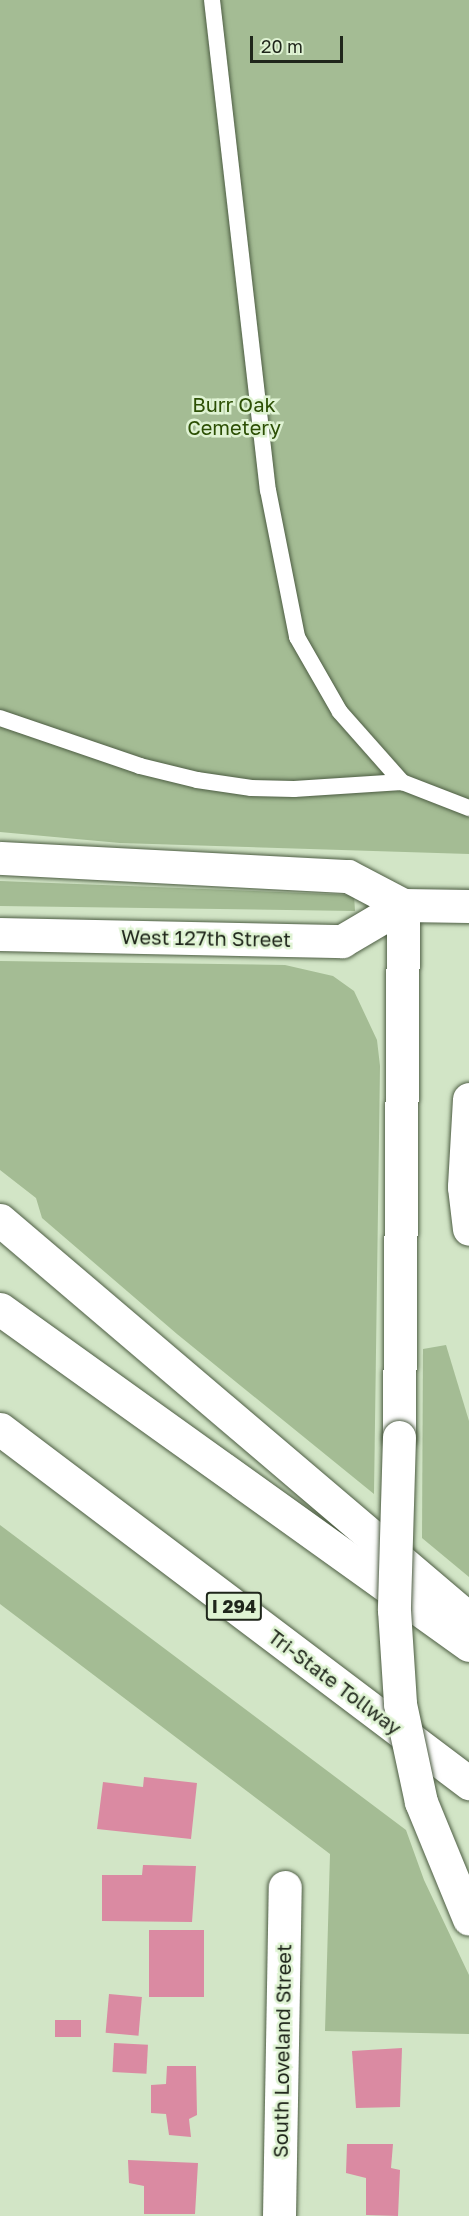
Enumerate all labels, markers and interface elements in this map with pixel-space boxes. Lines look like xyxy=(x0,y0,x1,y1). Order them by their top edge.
scale bar xyxy=(253,24,346,62)
text: 20 m xyxy=(261,35,303,57)
park label: Burr Oak Cemetery xyxy=(187,392,281,439)
street label: West 127th Street xyxy=(121,925,291,951)
road number: I 294 xyxy=(206,1591,262,1621)
street label: Tri-State Tollway xyxy=(264,1624,406,1740)
street label: South Loveland Street xyxy=(268,1944,296,2158)

